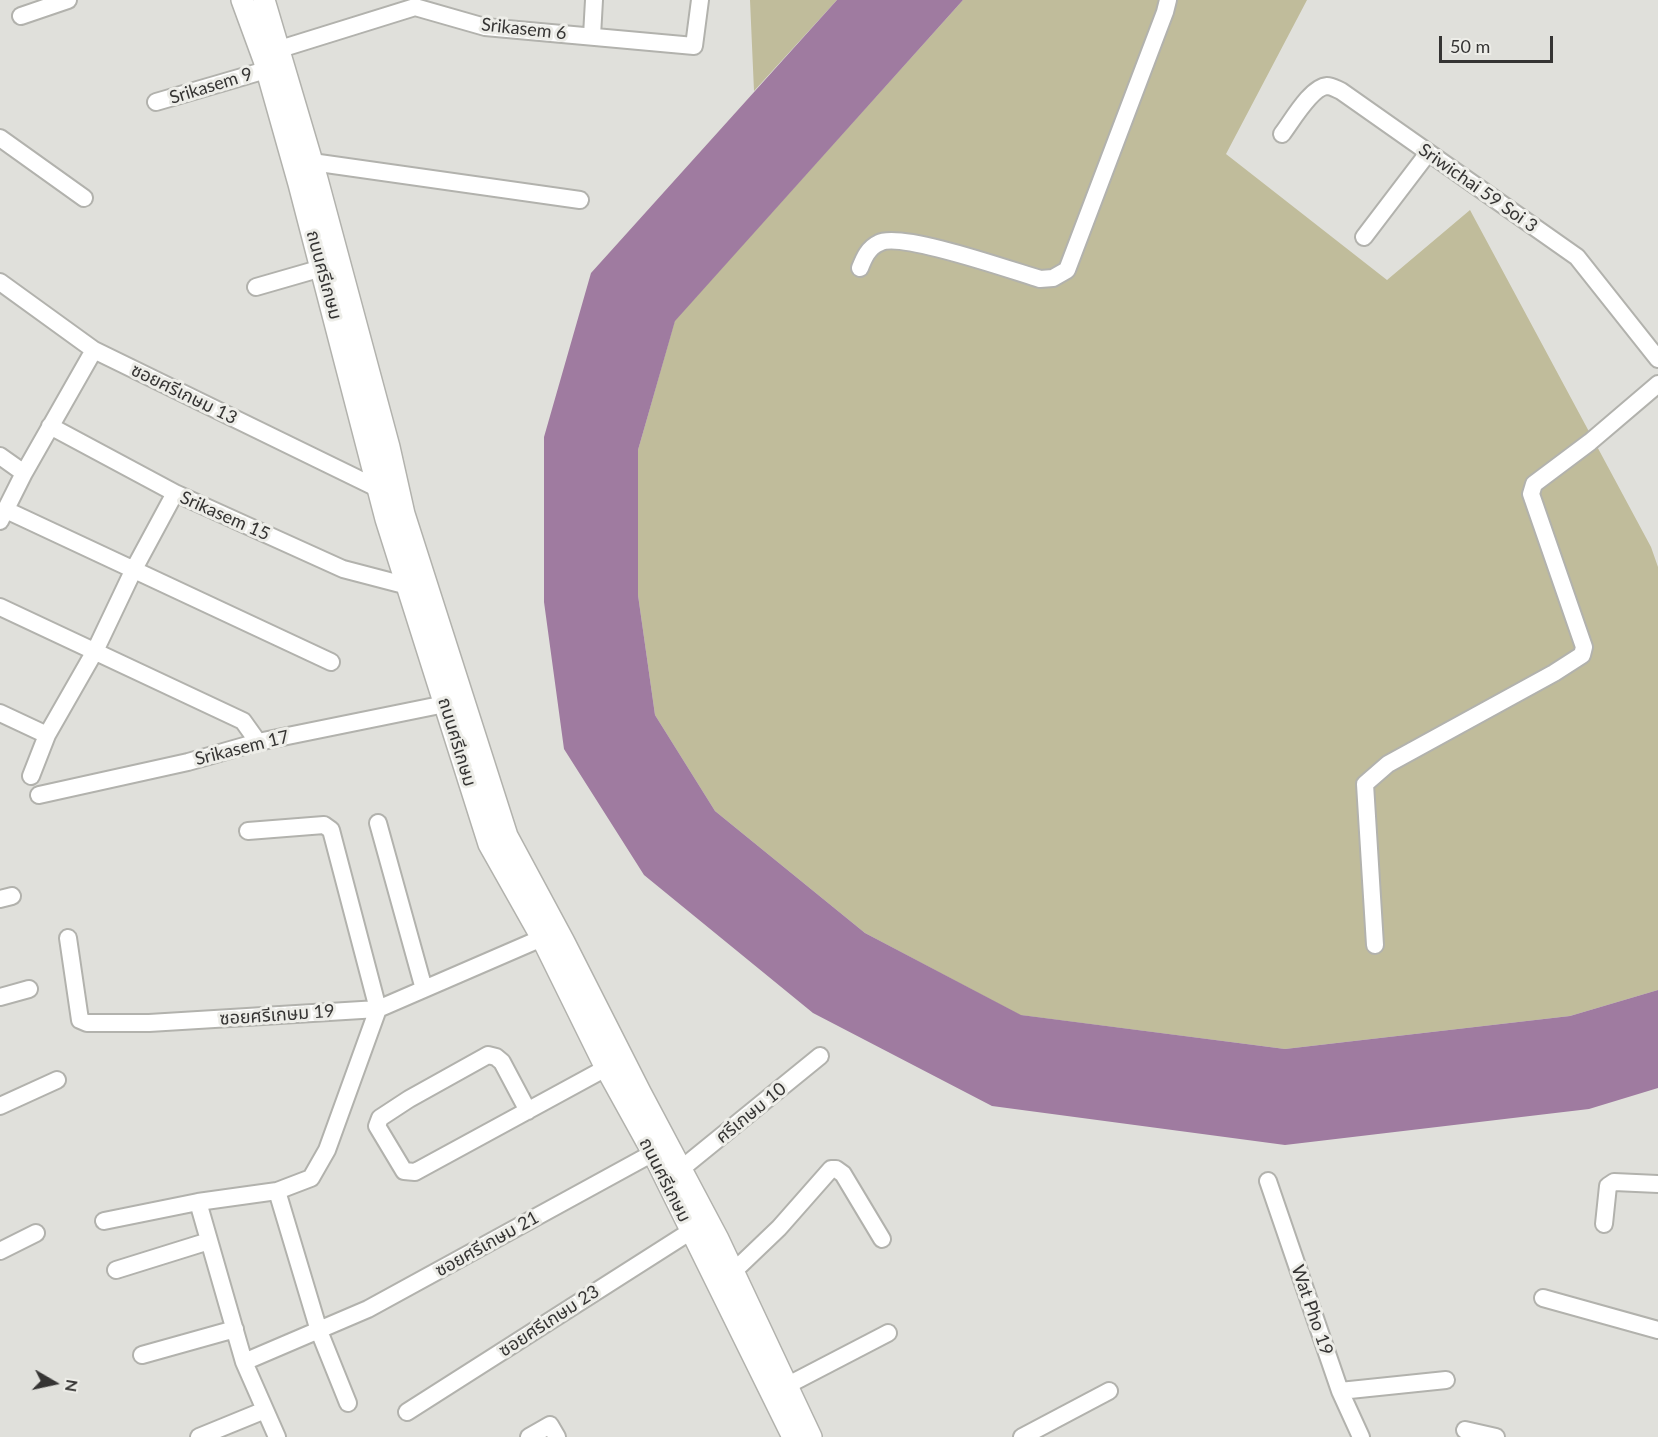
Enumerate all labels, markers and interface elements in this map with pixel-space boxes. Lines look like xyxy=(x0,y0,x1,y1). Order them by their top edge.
street label: Srikasem 6 xyxy=(480,14,568,44)
scale bar xyxy=(1442,24,1556,62)
text: 50 m xyxy=(1450,35,1490,57)
street label: Srikasem 9 xyxy=(167,63,255,109)
street label: Sriwichai 59 Soi 3 xyxy=(1414,139,1542,237)
street label: ถนนศรีเกษม xyxy=(302,228,346,322)
street label: ซอยศรีเกษม 13 xyxy=(127,359,241,429)
street label: Srikasem 15 xyxy=(177,487,273,545)
street label: ถนนศรีเกษม xyxy=(433,695,481,789)
street label: Srikasem 17 xyxy=(193,726,291,770)
street label: ซอยศรีเกษม 19 xyxy=(219,1000,335,1030)
street label: ศรีเกษม 10 xyxy=(711,1078,791,1148)
street label: ถนนศรีเกษม xyxy=(635,1134,695,1226)
street label: ซอยศรีเกษม 21 xyxy=(431,1207,543,1281)
street label: Wat Pho 19 xyxy=(1286,1262,1338,1358)
street label: ซอยศรีเกษม 23 xyxy=(495,1281,603,1361)
north arrow xyxy=(24,1353,84,1413)
text: N xyxy=(62,1378,83,1393)

